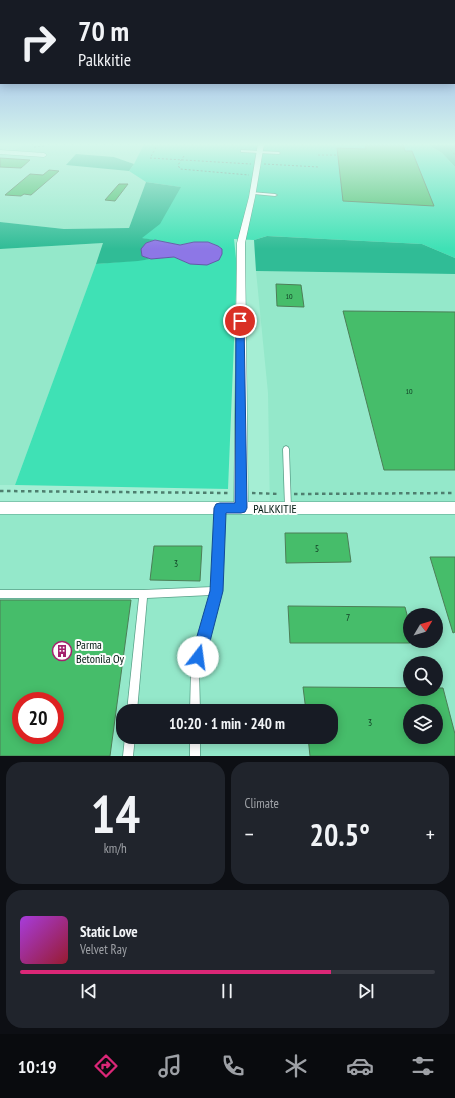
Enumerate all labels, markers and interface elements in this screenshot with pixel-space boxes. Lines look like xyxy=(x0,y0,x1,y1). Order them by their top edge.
text: 70 m xyxy=(78,12,129,49)
icon: right xyxy=(12,16,64,68)
text: Palkkitie xyxy=(78,48,131,71)
house number: 10 xyxy=(285,291,293,301)
pin xyxy=(223,304,257,338)
icon: arrive xyxy=(229,310,251,332)
house number: 10 xyxy=(405,386,413,396)
street label: PALKKITIE xyxy=(253,501,297,516)
house number: 5 xyxy=(315,542,319,555)
house number: 3 xyxy=(174,557,178,570)
north arrow xyxy=(403,608,443,648)
map controls xyxy=(403,608,443,744)
house number: 7 xyxy=(346,611,350,624)
position arrow xyxy=(177,636,219,678)
place label: Parma Betonila Oy xyxy=(76,637,124,666)
building icon: Parma Betonila Oy xyxy=(51,640,73,662)
button: search xyxy=(403,656,443,696)
speed limit sign: 20 xyxy=(12,692,64,744)
button: layers xyxy=(403,704,443,744)
text: 10:20 · 1 min · 240 m xyxy=(169,714,285,733)
house number: 3 xyxy=(368,716,372,729)
text: 14 xyxy=(90,780,140,847)
text: Climate xyxy=(245,795,279,812)
text: 20.5° xyxy=(310,815,370,854)
text: − xyxy=(245,820,254,848)
text: + xyxy=(426,820,435,848)
text: km/h xyxy=(104,840,127,857)
text: Static Love xyxy=(80,922,138,941)
text: Velvet Ray xyxy=(80,941,127,958)
icon: previous xyxy=(78,980,100,1002)
icon: pause xyxy=(216,980,238,1002)
icon: next xyxy=(355,980,377,1002)
icon: directions xyxy=(92,1052,120,1080)
icon: music xyxy=(156,1052,184,1080)
icon: phone xyxy=(219,1052,247,1080)
icon: climate xyxy=(282,1052,310,1080)
icon: car xyxy=(346,1052,374,1080)
icon: filters xyxy=(409,1052,437,1080)
text: 10:19 xyxy=(18,1055,57,1078)

